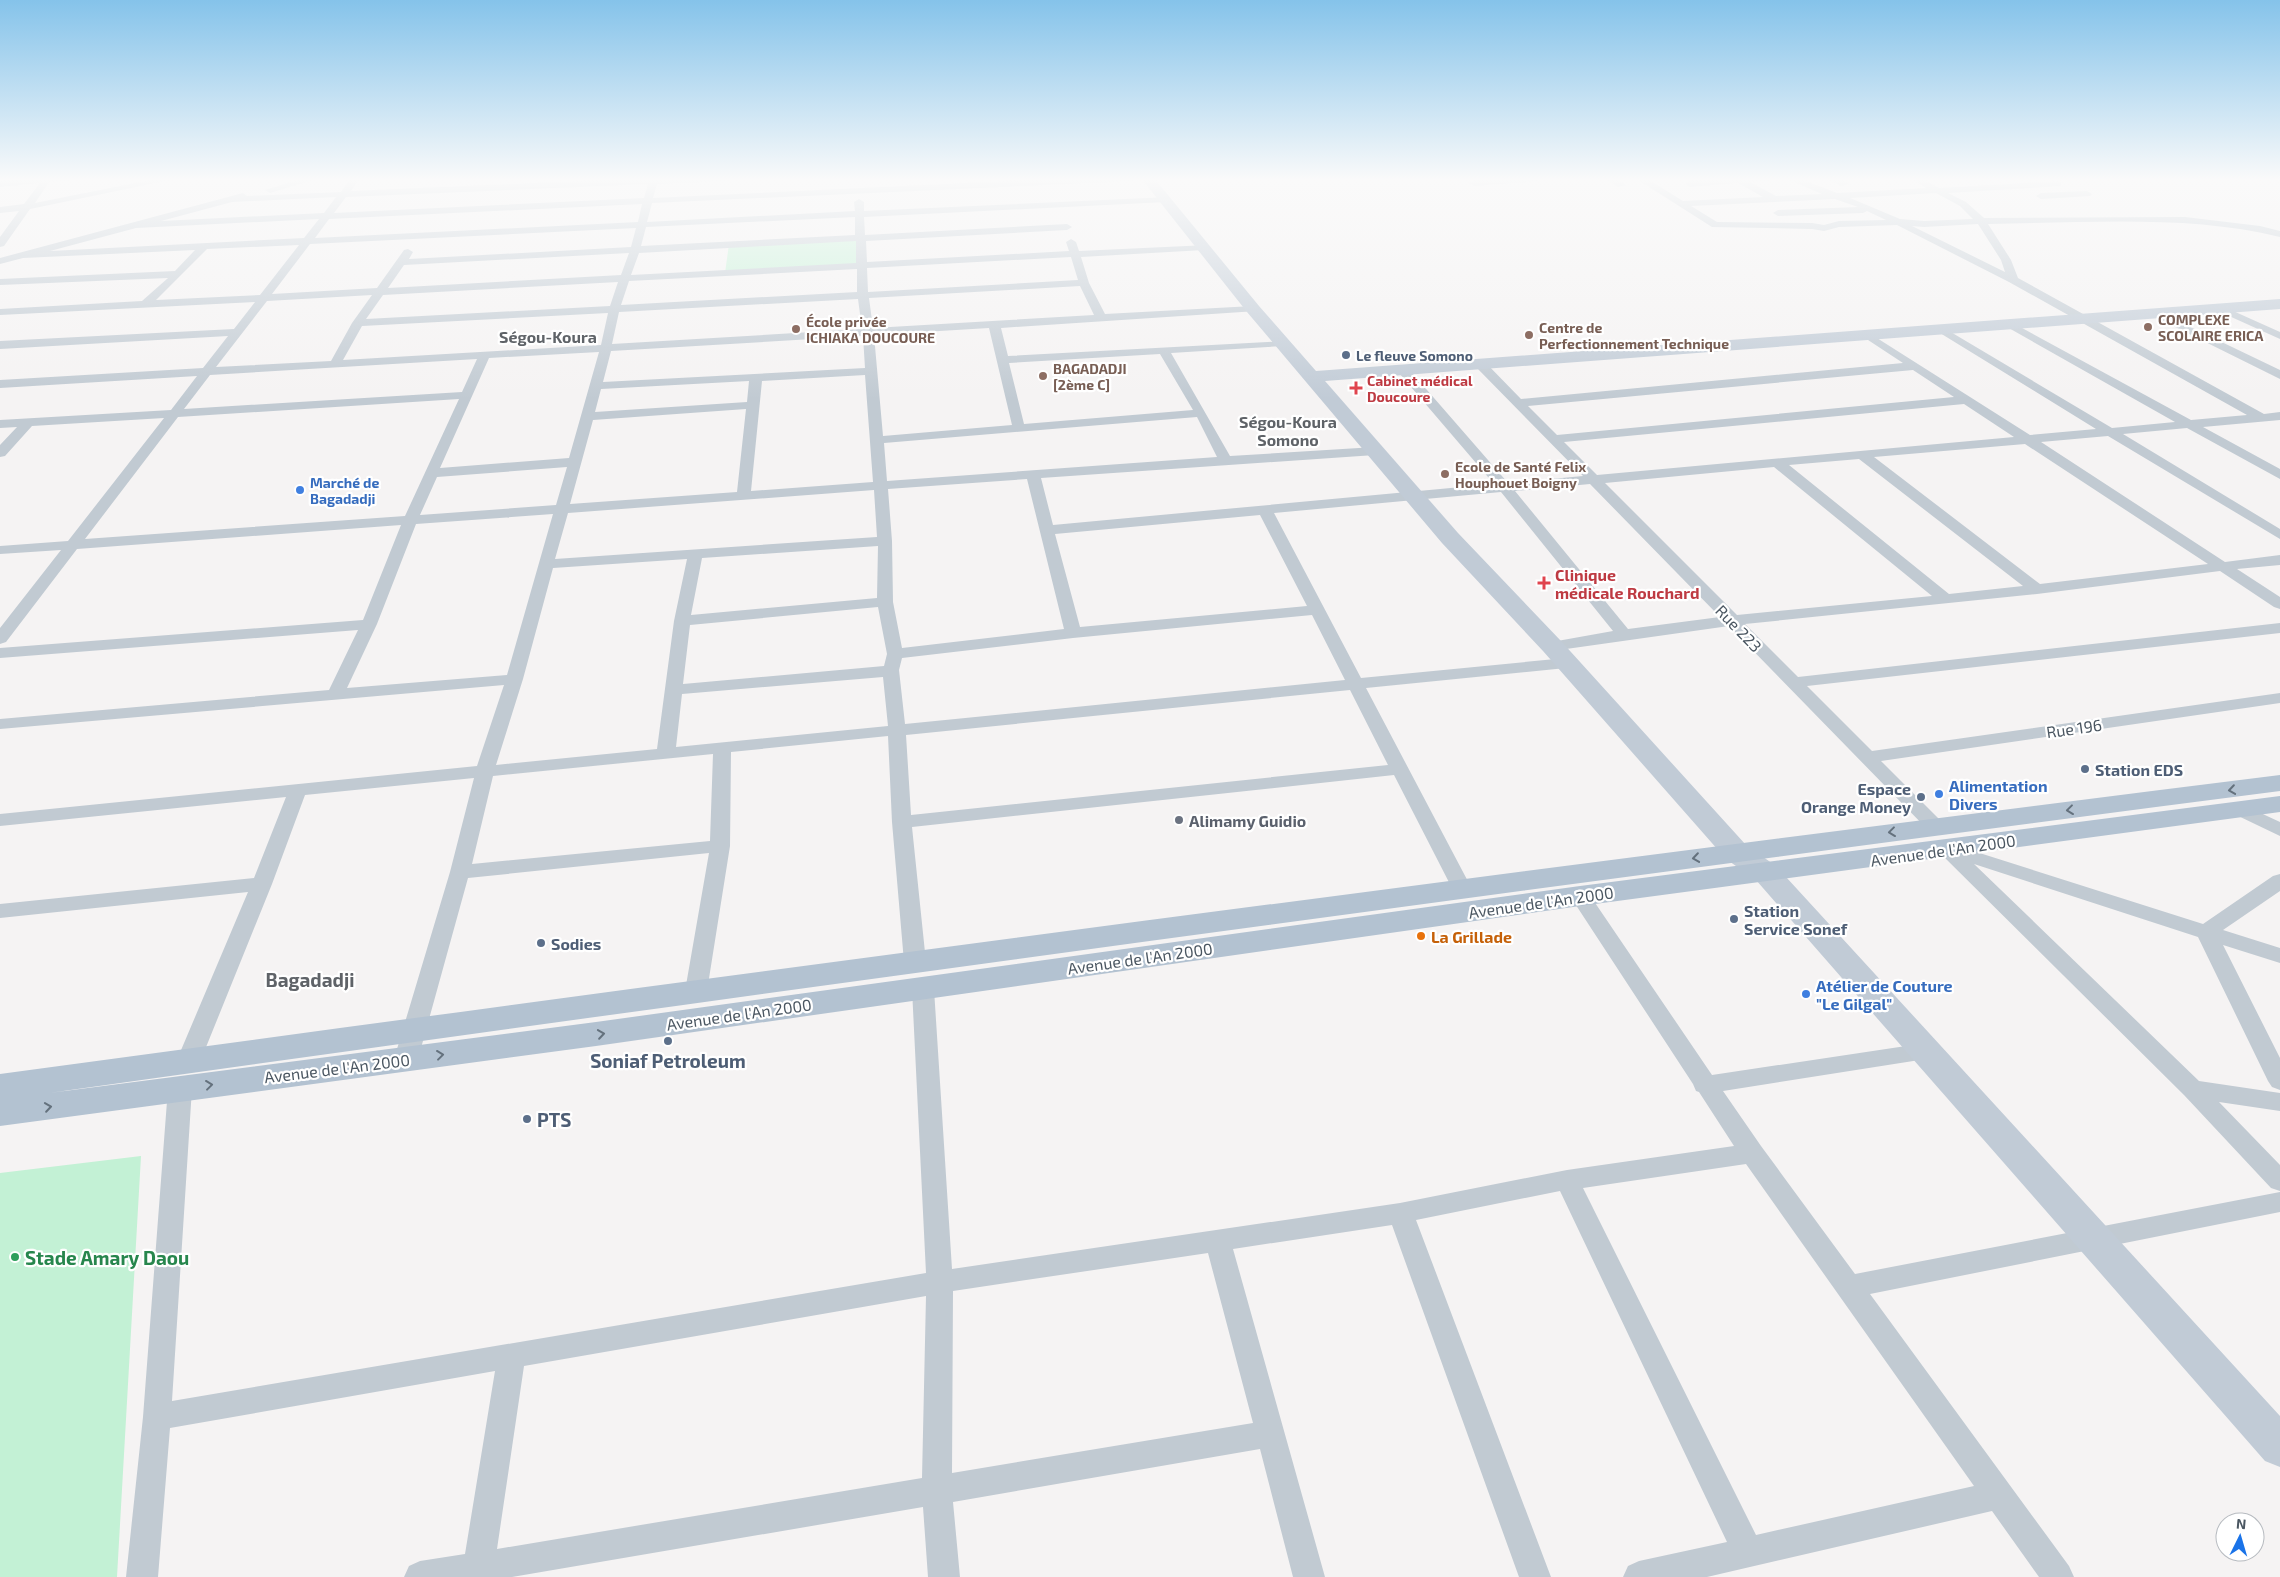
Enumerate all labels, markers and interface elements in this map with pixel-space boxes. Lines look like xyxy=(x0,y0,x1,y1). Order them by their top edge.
place label: COMPLEXE SCOLAIRE ERICA xyxy=(2158,311,2264,344)
place label: École privée ICHIAKA DOUCOURE xyxy=(806,313,935,346)
place label: Centre de Perfectionnement Technique xyxy=(1539,319,1729,352)
marker: COMPLEXE SCOLAIRE ERICA xyxy=(2142,321,2154,333)
marker: École privée ICHIAKA DOUCOURE xyxy=(790,323,802,335)
district label: Ségou-Koura xyxy=(499,327,597,346)
marker: Centre de Perfectionnement Technique xyxy=(1523,329,1535,341)
place label: Le fleuve Somono xyxy=(1356,347,1473,364)
marker: Le fleuve Somono xyxy=(1340,349,1352,361)
place label: BAGADADJI [2ème C] xyxy=(1053,360,1127,393)
marker: BAGADADJI [2ème C] xyxy=(1037,370,1049,382)
place label: Cabinet médical Doucoure xyxy=(1367,372,1473,405)
marker: Cabinet médical Doucoure xyxy=(1349,381,1363,395)
district label: Ségou-Koura Somono xyxy=(1239,412,1337,449)
place label: Ecole de Santé Felix Houphouet Boigny xyxy=(1455,458,1586,491)
marker: Ecole de Santé Felix Houphouet Boigny xyxy=(1439,468,1451,480)
place label: Marché de Bagadadji xyxy=(310,474,379,507)
marker: Marché de Bagadadji xyxy=(294,484,306,496)
place label: Clinique médicale Rouchard xyxy=(1555,565,1699,602)
marker: Clinique médicale Rouchard xyxy=(1537,576,1551,590)
street label: Rue 223 xyxy=(1712,601,1766,655)
street label: Rue 196 xyxy=(2045,715,2103,741)
place label: Station EDS xyxy=(2095,760,2183,779)
marker: Station EDS xyxy=(2079,763,2091,775)
place label: Alimentation Divers xyxy=(1949,776,2048,813)
place label: Espace Orange Money xyxy=(1801,779,1911,817)
one-way arrow xyxy=(2227,784,2235,795)
marker: Alimentation Divers xyxy=(1933,788,1945,800)
marker: Espace Orange Money xyxy=(1915,791,1927,803)
one-way arrow xyxy=(2066,804,2074,815)
place label: Alimamy Guidio xyxy=(1189,811,1306,831)
marker: Alimamy Guidio xyxy=(1173,814,1185,826)
one-way arrow xyxy=(1888,826,1896,837)
street label: Avenue de l'An 2000 xyxy=(1869,830,2017,870)
one-way arrow xyxy=(1692,852,1700,863)
street label: Avenue de l'An 2000 xyxy=(1467,882,1615,922)
place label: Station Service Sonef xyxy=(1744,901,1848,938)
marker: Station Service Sonef xyxy=(1728,913,1740,925)
place label: La Grillade xyxy=(1431,927,1512,946)
marker: La Grillade xyxy=(1415,930,1427,942)
place label: Sodies xyxy=(551,934,601,953)
marker: Sodies xyxy=(535,937,547,949)
street label: Avenue de l'An 2000 xyxy=(1066,938,1214,978)
district label: Bagadadji xyxy=(266,968,354,991)
place label: Atélier de Couture "Le Gilgal" xyxy=(1816,976,1953,1013)
marker: Atélier de Couture "Le Gilgal" xyxy=(1800,988,1812,1000)
street label: Avenue de l'An 2000 xyxy=(665,994,813,1034)
one-way arrow xyxy=(597,1029,605,1039)
marker: Soniaf Petroleum xyxy=(662,1035,674,1047)
place label: Soniaf Petroleum xyxy=(590,1049,746,1072)
street label: Avenue de l'An 2000 xyxy=(263,1050,411,1086)
one-way arrow xyxy=(436,1050,444,1060)
one-way arrow xyxy=(205,1080,214,1090)
one-way arrow xyxy=(44,1102,53,1112)
place label: PTS xyxy=(537,1108,571,1131)
marker: PTS xyxy=(521,1113,533,1125)
place label: Stade Amary Daou xyxy=(25,1246,189,1270)
marker: Stade Amary Daou xyxy=(9,1251,21,1263)
north arrow xyxy=(2215,1512,2265,1562)
text: N xyxy=(2235,1515,2247,1532)

